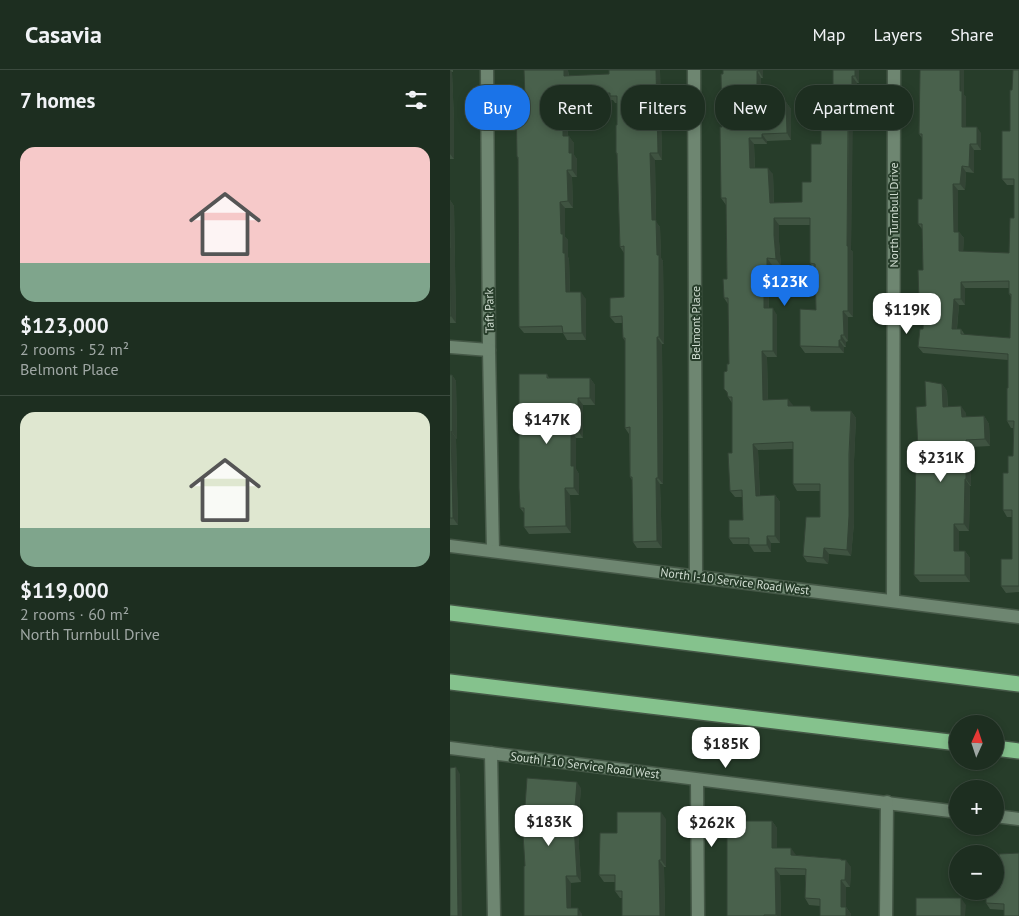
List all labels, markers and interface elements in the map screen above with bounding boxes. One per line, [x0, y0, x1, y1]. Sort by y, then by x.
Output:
text: Casavia [25, 19, 102, 50]
text: Map [813, 23, 845, 46]
text: Layers [873, 23, 922, 46]
text: Share [950, 23, 994, 46]
chip: Buy [465, 85, 530, 130]
chip: Rent [540, 85, 611, 130]
chip: Filters [621, 85, 705, 130]
chip: New [715, 85, 785, 130]
chip: Apartment [795, 85, 913, 130]
icon: filters [402, 86, 430, 114]
text: 7 homes [20, 87, 95, 114]
street label: North Turnbull Drive [886, 163, 901, 267]
icon: home [180, 179, 270, 269]
pin: $123K [750, 264, 820, 307]
text: $123K [762, 271, 808, 291]
street label: Belmont Place [688, 286, 703, 360]
street label: Taft Park [481, 288, 497, 333]
pin: $119K [872, 292, 942, 335]
text: $119K [884, 299, 930, 319]
text: $123,000 [20, 312, 109, 339]
text: 2 rooms · 52 m² [20, 339, 129, 359]
text: Belmont Place [20, 359, 119, 379]
pin: $147K [512, 402, 582, 445]
text: $147K [524, 409, 570, 429]
pin: $231K [906, 440, 976, 483]
icon: home [180, 445, 270, 535]
text: $231K [918, 447, 964, 467]
street label: North I-10 Service Road West [660, 564, 810, 598]
text: $119,000 [20, 577, 109, 604]
text: 2 rooms · 60 m² [20, 604, 129, 624]
text: North Turnbull Drive [20, 624, 160, 644]
north arrow [949, 715, 1004, 770]
map controls [949, 715, 1004, 900]
pin: $185K [691, 726, 761, 769]
text: $185K [703, 733, 749, 753]
street label: South I-10 Service Road West [510, 748, 660, 782]
button: + [949, 780, 1004, 835]
pin: $183K [514, 804, 584, 847]
pin: $262K [677, 806, 747, 848]
text: $183K [526, 811, 572, 831]
text: $262K [689, 812, 735, 832]
button: − [949, 845, 1004, 900]

